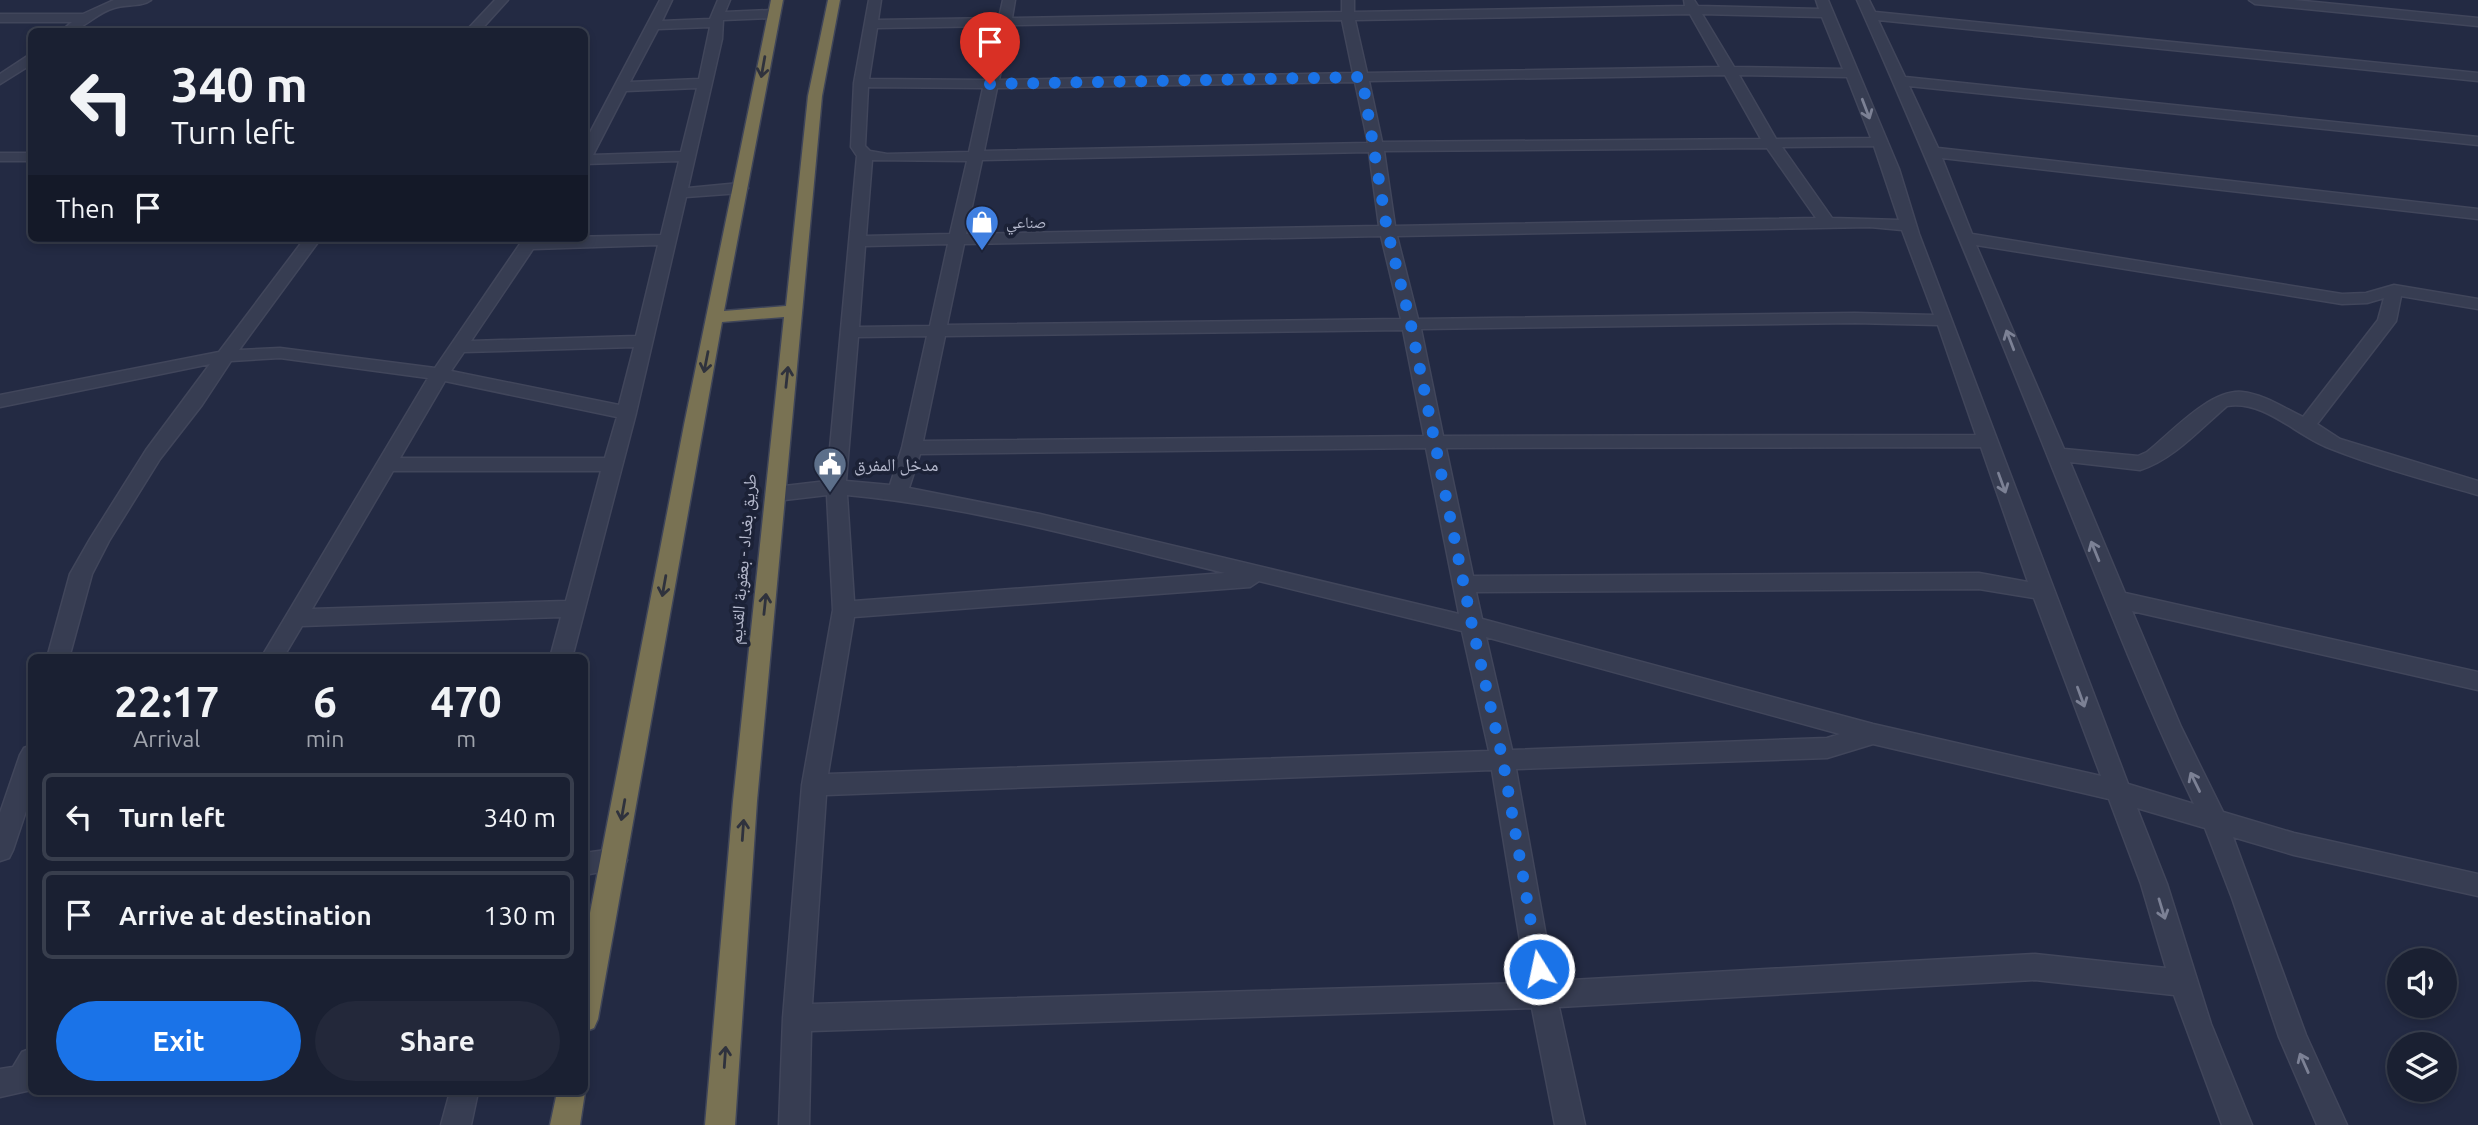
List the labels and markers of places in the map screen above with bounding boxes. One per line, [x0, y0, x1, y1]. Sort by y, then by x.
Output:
pin [960, 12.0, 1020, 84]
shop icon: صناعي [963, 203, 1001, 252]
place label: صناعي [1006, 213, 1046, 235]
public building icon: مدخل المفرق [811, 445, 849, 494]
place label: مدخل المفرق [854, 454, 938, 476]

